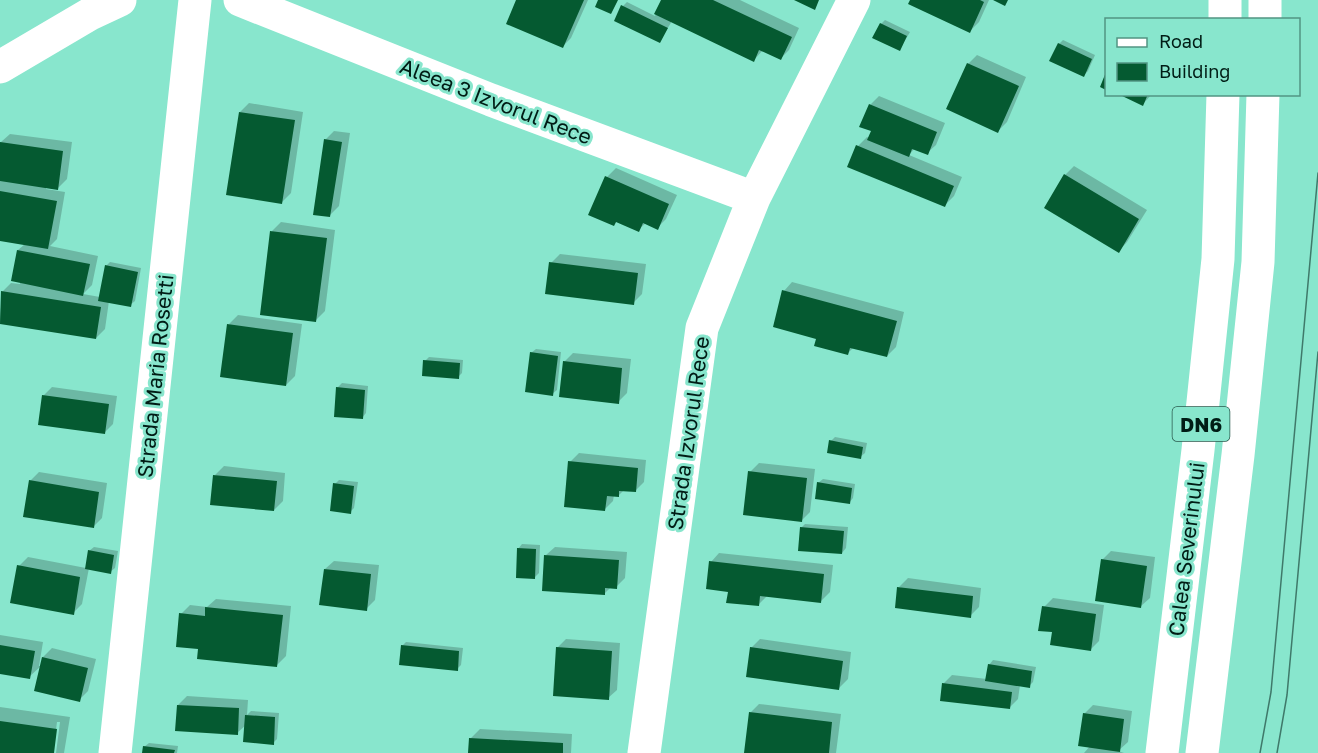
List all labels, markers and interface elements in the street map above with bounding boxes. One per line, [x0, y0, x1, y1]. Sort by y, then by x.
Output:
legend [1105, 18, 1300, 96]
text: Road [1159, 30, 1203, 52]
street label: Aleea 3 Izvorul Rece [396, 52, 596, 150]
text: Building [1159, 60, 1230, 82]
street label: Strada Maria Rosetti [131, 273, 179, 479]
street label: Strada Izvorul Rece [662, 334, 714, 532]
road number: DN6 [1172, 407, 1230, 441]
street label: Calea Severinului [1162, 460, 1210, 638]

